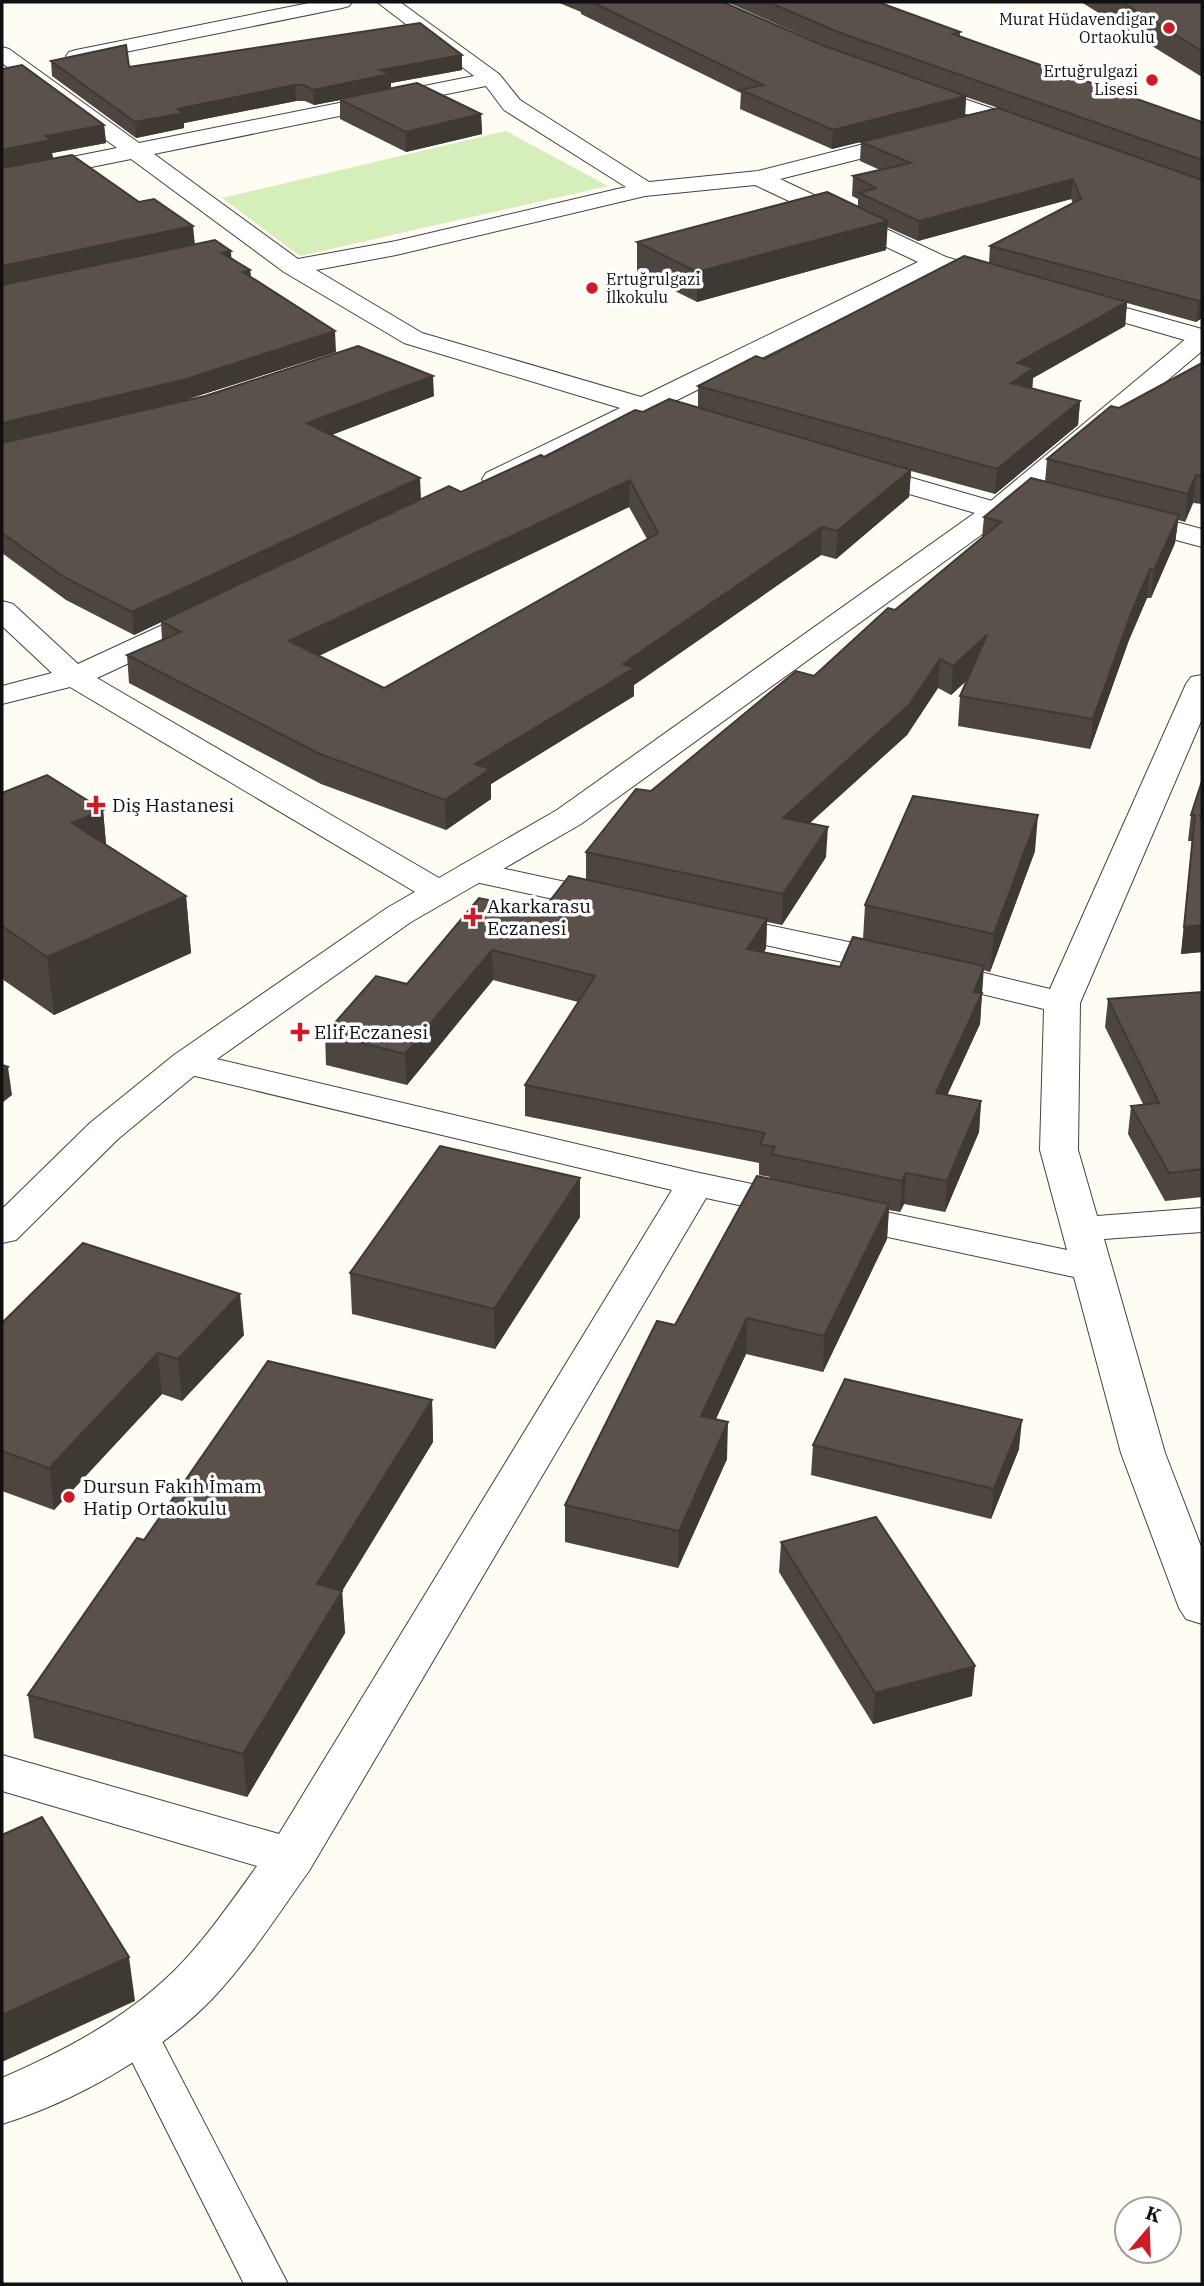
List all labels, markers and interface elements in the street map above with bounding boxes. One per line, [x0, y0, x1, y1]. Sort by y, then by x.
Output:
place label: Murat Hüdavendigar Ortaokulu [999, 9, 1155, 47]
marker: Murat Hüdavendigar Ortaokulu [1161, 20, 1177, 36]
place label: Ertuğrulgazi Lisesi [1044, 61, 1138, 99]
marker: Ertuğrulgazi Lisesi [1144, 72, 1160, 88]
place label: Ertuğrulgazi İlkokulu [606, 269, 700, 307]
marker: Ertuğrulgazi İlkokulu [584, 280, 600, 296]
place label: Diş Hastanesi [112, 793, 234, 817]
marker: Diş Hastanesi [86, 795, 106, 815]
place label: Akarkarasu Eczanesi [487, 894, 591, 940]
marker: Akarkarasu Eczanesi [465, 909, 481, 925]
place label: Elif Eczanesi [314, 1020, 428, 1044]
marker: Elif Eczanesi [292, 1024, 308, 1040]
place label: Dursun Fakıh İmam Hatip Ortaokulu [83, 1474, 262, 1520]
marker: Dursun Fakıh İmam Hatip Ortaokulu [61, 1489, 77, 1505]
north arrow [1113, 2195, 1183, 2265]
text: K [1143, 2200, 1165, 2228]

